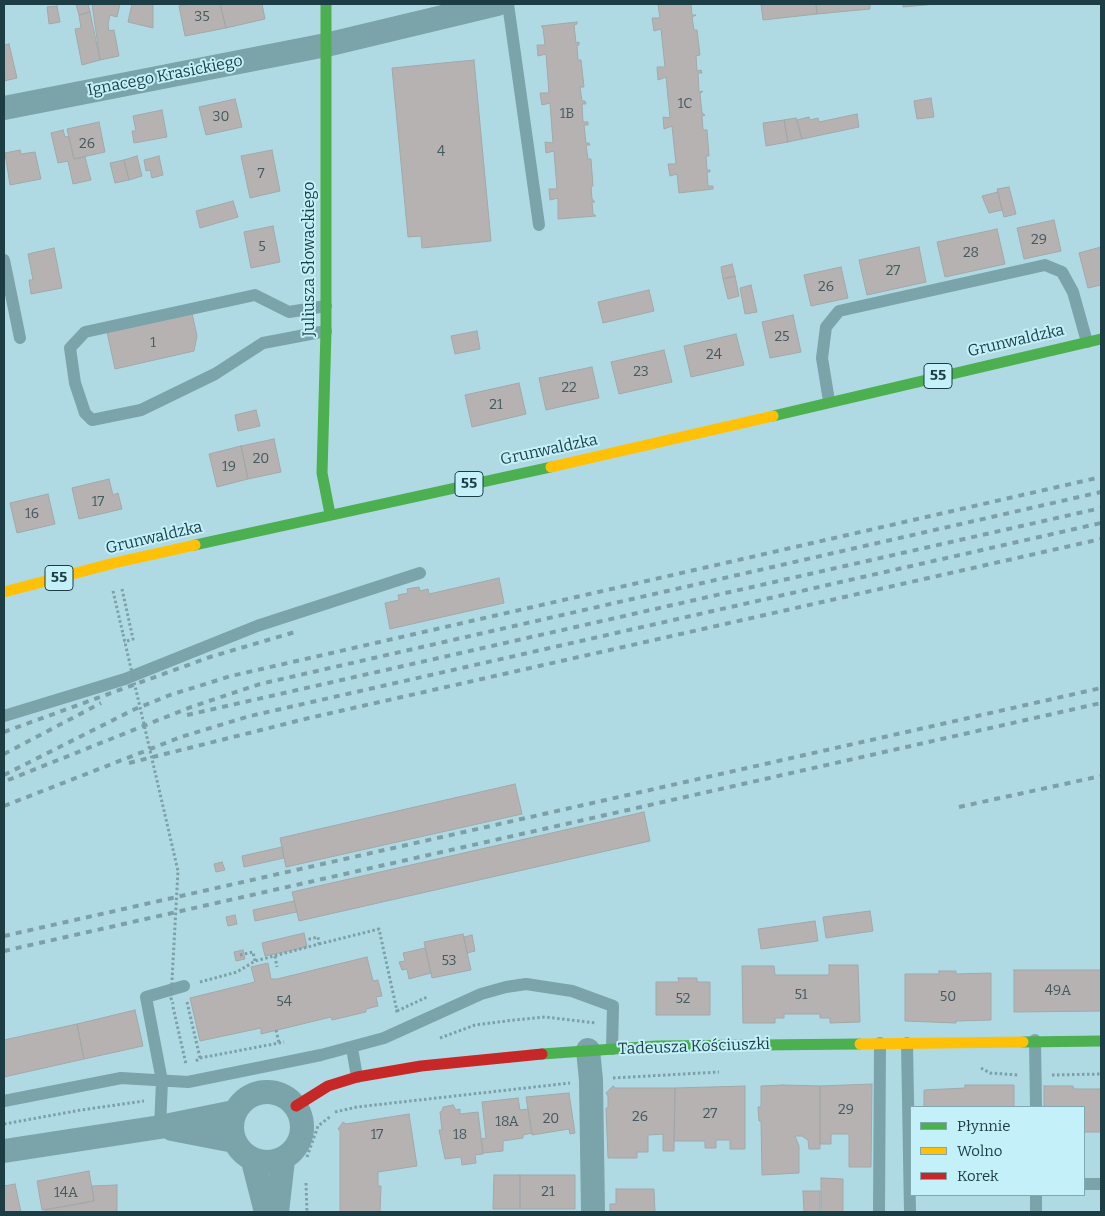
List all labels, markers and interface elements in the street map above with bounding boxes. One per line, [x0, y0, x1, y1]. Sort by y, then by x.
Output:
house number: 35 [194, 9, 210, 25]
street label: Ignacego Krasickiego [86, 52, 244, 100]
house number: 1C [678, 96, 692, 112]
house number: 1B [560, 106, 574, 122]
house number: 30 [213, 109, 229, 125]
house number: 26 [79, 136, 95, 152]
house number: 4 [437, 144, 445, 160]
house number: 7 [257, 166, 265, 182]
street label: Juliusza Słowackiego [300, 182, 320, 336]
house number: 29 [1031, 232, 1047, 248]
house number: 5 [258, 239, 266, 255]
house number: 28 [963, 245, 979, 261]
house number: 27 [886, 263, 900, 279]
house number: 26 [818, 279, 834, 295]
street label: Grunwaldzka [966, 321, 1066, 361]
house number: 25 [774, 329, 790, 345]
house number: 1 [150, 335, 156, 351]
house number: 24 [706, 347, 722, 363]
house number: 23 [633, 364, 649, 380]
road number: 55 [924, 364, 952, 388]
house number: 22 [561, 380, 577, 396]
house number: 21 [489, 397, 503, 413]
street label: Grunwaldzka [499, 430, 599, 470]
house number: 20 [253, 451, 269, 467]
house number: 19 [222, 459, 236, 475]
road number: 55 [455, 472, 483, 496]
house number: 17 [92, 494, 104, 510]
house number: 16 [25, 506, 39, 522]
street label: Grunwaldzka [104, 518, 204, 558]
road number: 55 [45, 566, 73, 590]
house number: 53 [441, 953, 457, 969]
house number: 49A [1045, 983, 1071, 999]
house number: 51 [795, 987, 807, 1003]
house number: 50 [940, 989, 956, 1005]
house number: 52 [676, 991, 690, 1007]
house number: 54 [276, 994, 292, 1010]
street label: Tadeusza Kościuszki [618, 1035, 770, 1059]
house number: 29 [838, 1102, 854, 1118]
house number: 27 [703, 1106, 717, 1122]
legend [910, 1106, 1085, 1196]
house number: 26 [632, 1109, 648, 1125]
house number: 20 [543, 1111, 559, 1127]
house number: 18A [495, 1114, 519, 1130]
text: Płynnie [957, 1117, 1011, 1135]
house number: 17 [371, 1127, 383, 1143]
house number: 18 [453, 1127, 467, 1143]
text: Wolno [957, 1142, 1002, 1160]
text: Korek [957, 1167, 999, 1185]
house number: 21 [541, 1184, 555, 1200]
house number: 14A [54, 1185, 78, 1201]

